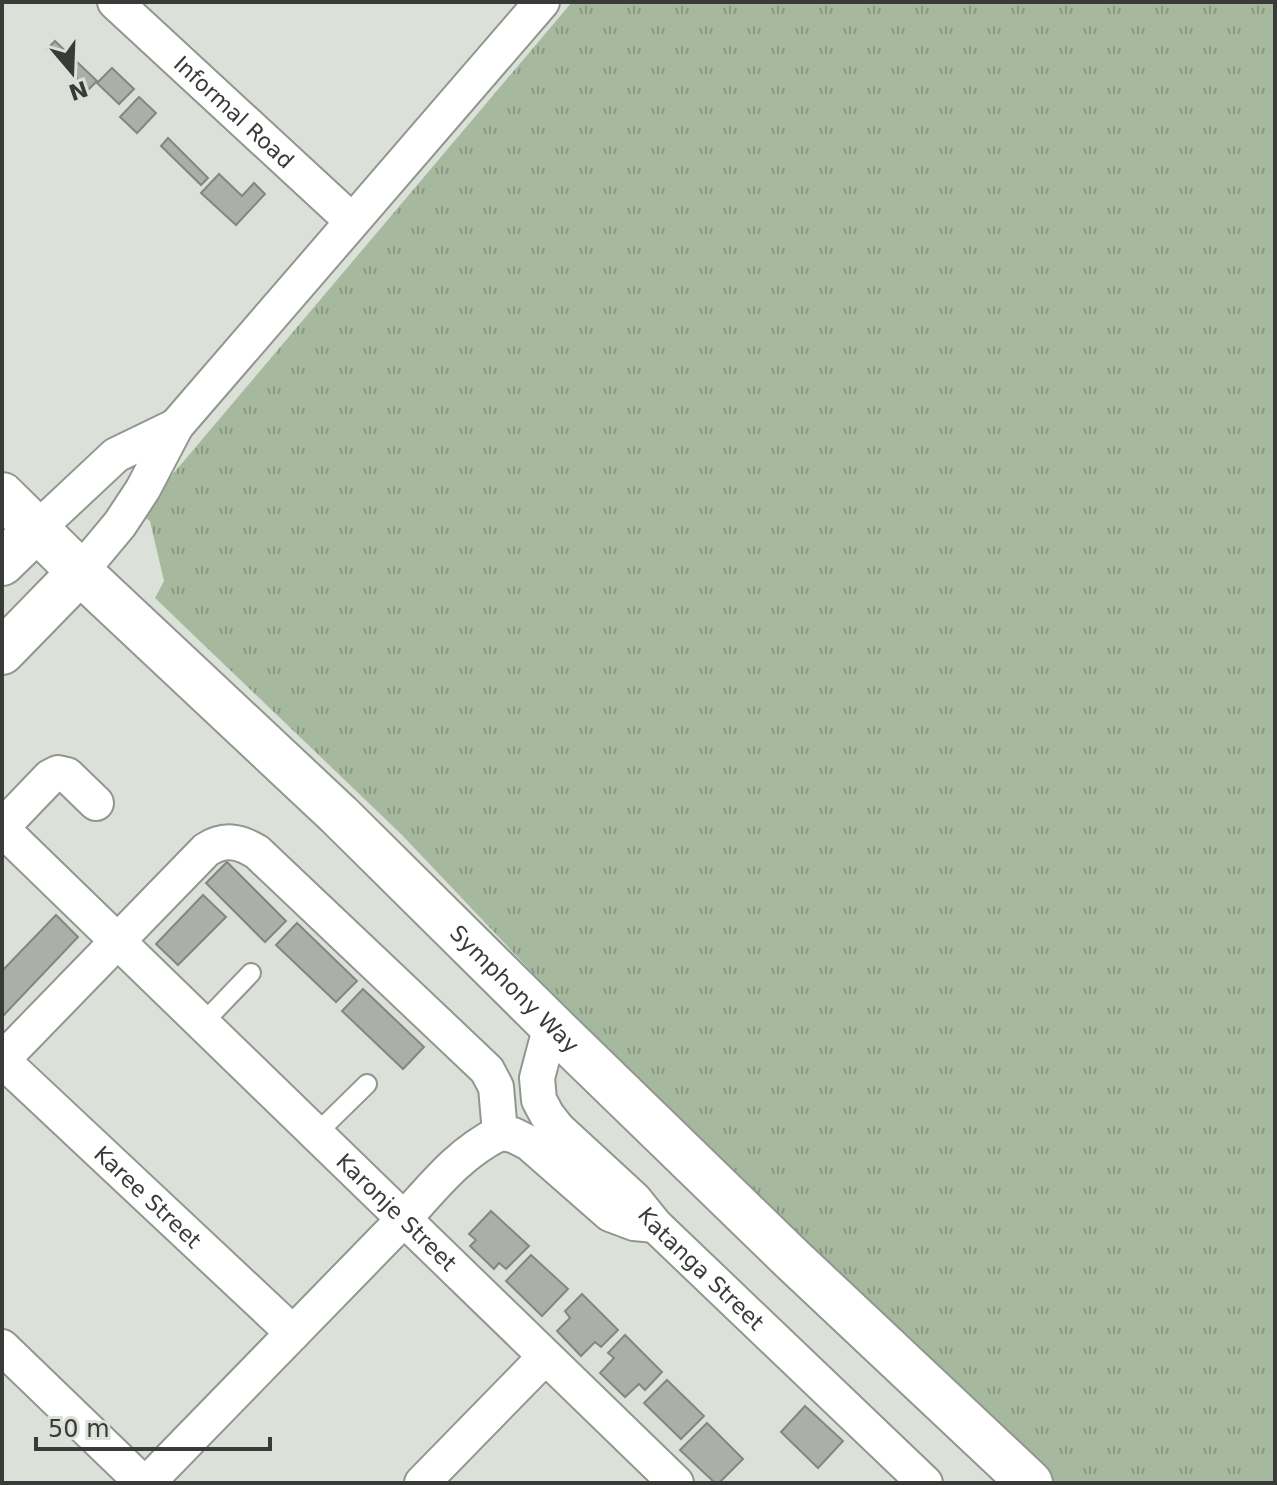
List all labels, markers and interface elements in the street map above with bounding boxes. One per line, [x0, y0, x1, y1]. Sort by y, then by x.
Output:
north arrow [32, 32, 112, 112]
street label: Informal Road [169, 51, 299, 174]
text: N [66, 76, 91, 105]
street label: Symphony Way [445, 920, 584, 1058]
street label: Karee Street [89, 1141, 206, 1253]
street label: Karonje Street [331, 1149, 462, 1276]
street label: Katanga Street [633, 1203, 769, 1336]
scale bar [36, 1401, 270, 1451]
text: 50 m [48, 1415, 110, 1443]

